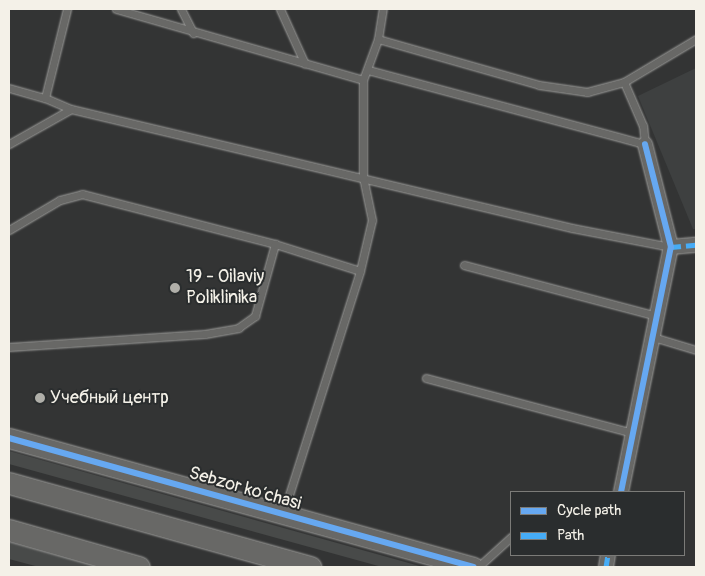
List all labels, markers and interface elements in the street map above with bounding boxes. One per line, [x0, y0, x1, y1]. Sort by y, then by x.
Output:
place label: 19 - Oilaviy Poliklinika [186, 267, 264, 310]
marker: 19 - Oilaviy Poliklinika [168, 281, 182, 295]
place label: Учебный центр [50, 387, 169, 409]
marker: Учебный центр [34, 392, 46, 404]
street label: Sebzor ko‘chasi [186, 463, 304, 515]
legend [510, 491, 685, 556]
text: Cycle path [557, 501, 621, 520]
text: Path [557, 526, 584, 545]

